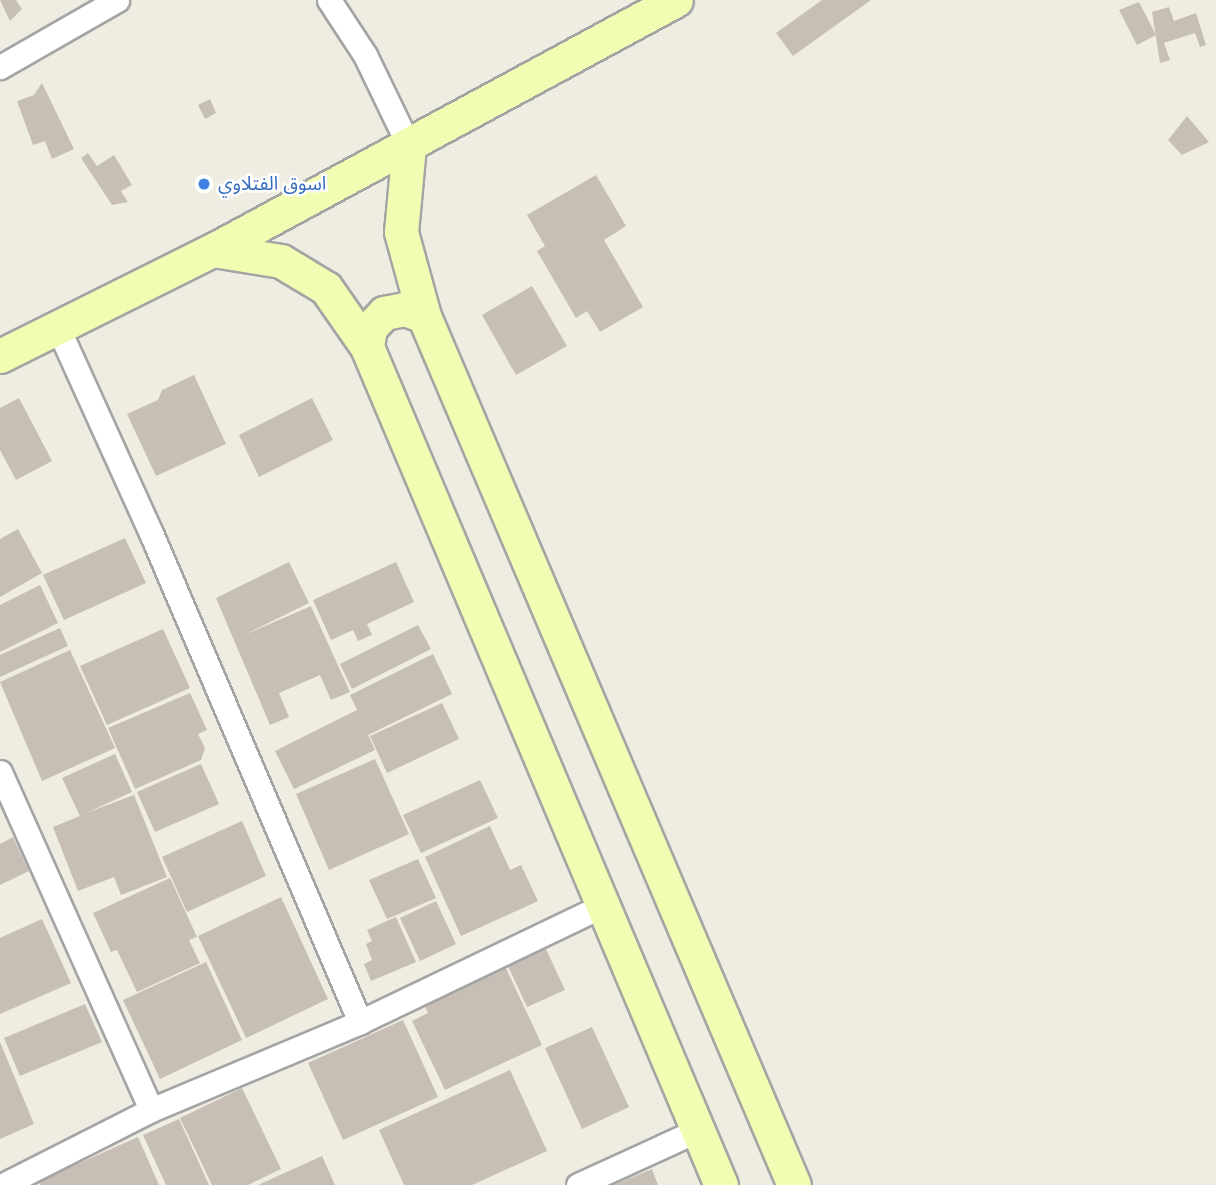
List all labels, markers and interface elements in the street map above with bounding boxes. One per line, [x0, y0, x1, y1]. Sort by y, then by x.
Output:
place label: اسوق الفتلاوي [218, 173, 326, 195]
marker: اسوق الفتلاوي [196, 176, 212, 192]

